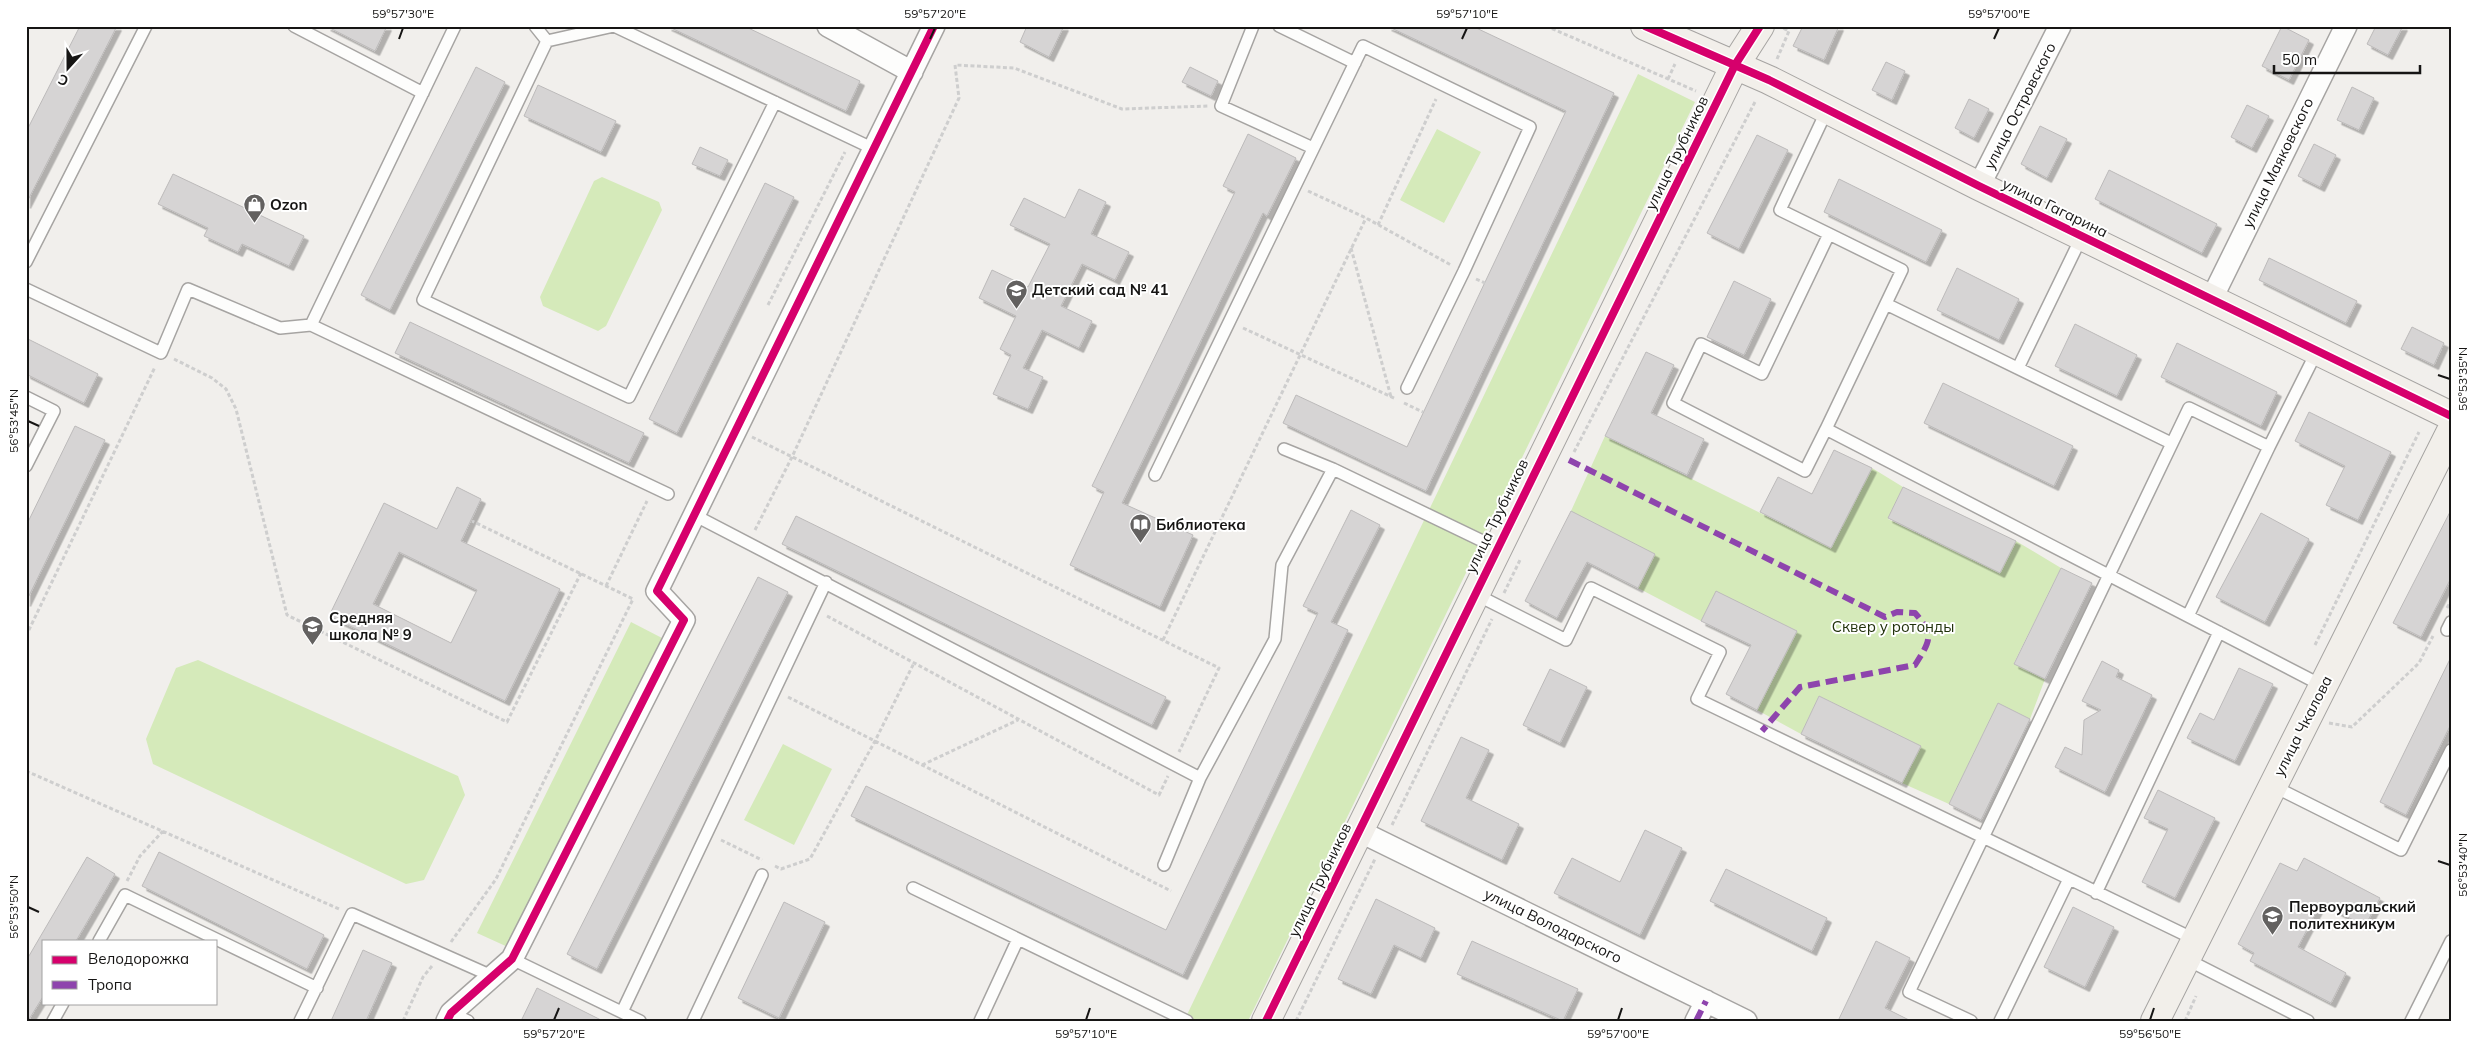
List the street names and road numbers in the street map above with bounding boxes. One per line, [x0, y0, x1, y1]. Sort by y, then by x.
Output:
street label: улица Островского [1979, 39, 2060, 172]
street label: улица Трубников [1641, 93, 1712, 213]
street label: улица Маяковского [2238, 94, 2317, 231]
street label: улица Гагарина [1999, 174, 2111, 241]
street label: улица Трубников [1461, 456, 1532, 576]
street label: улица Чкалова [2269, 672, 2336, 779]
street label: улица Трубников [1284, 820, 1355, 940]
street label: улица Володарского [1481, 884, 1625, 967]

